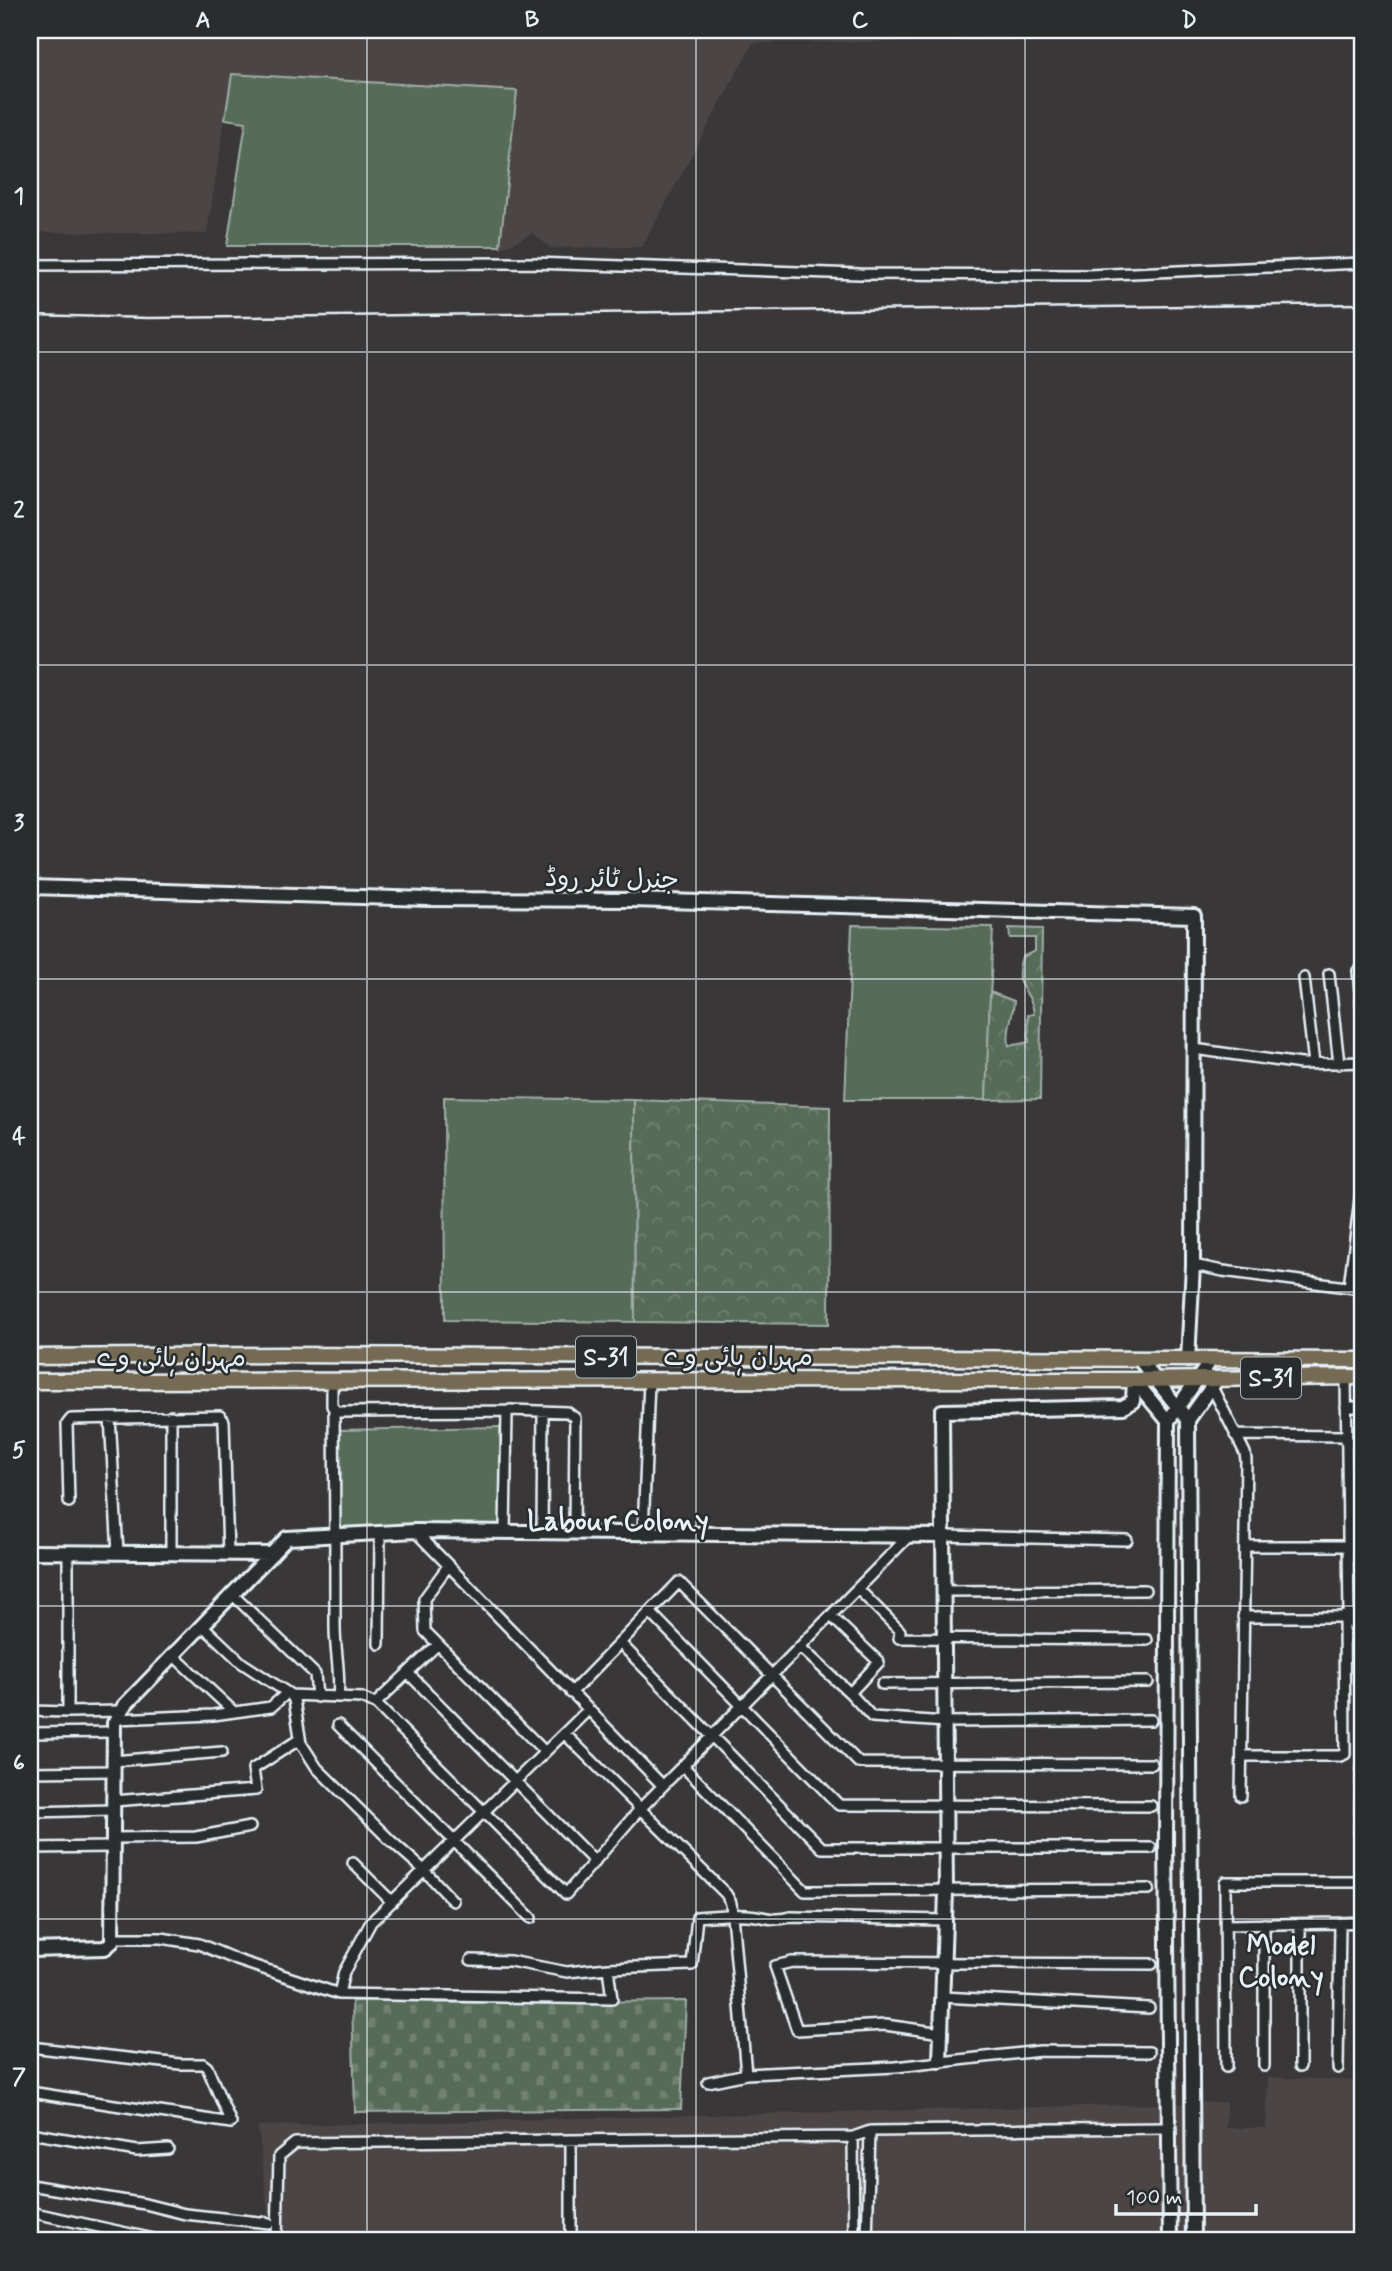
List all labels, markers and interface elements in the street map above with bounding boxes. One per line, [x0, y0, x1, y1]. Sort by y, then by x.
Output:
text: A [195, 6, 211, 36]
text: B [525, 6, 540, 36]
text: C [852, 6, 869, 36]
text: D [1181, 6, 1197, 36]
text: 1 [14, 182, 24, 212]
text: 2 [13, 496, 25, 526]
text: 3 [14, 809, 25, 839]
street label: جنرل ٹائر روڈ [545, 862, 679, 898]
text: 4 [12, 1122, 26, 1152]
road number: S-31 [576, 1336, 636, 1378]
street label: مہران ہائی وے [663, 1341, 813, 1376]
street label: مہران ہائی وے [96, 1342, 246, 1377]
road number: S-31 [1241, 1358, 1301, 1398]
text: 5 [12, 1436, 26, 1466]
district label: Labour Colony [527, 1504, 709, 1541]
text: 6 [13, 1749, 25, 1779]
district label: Model Colony [1238, 1928, 1324, 1997]
text: 7 [12, 2063, 26, 2093]
scale bar [1116, 2173, 1256, 2217]
text: 100 m [1126, 2184, 1182, 2212]

